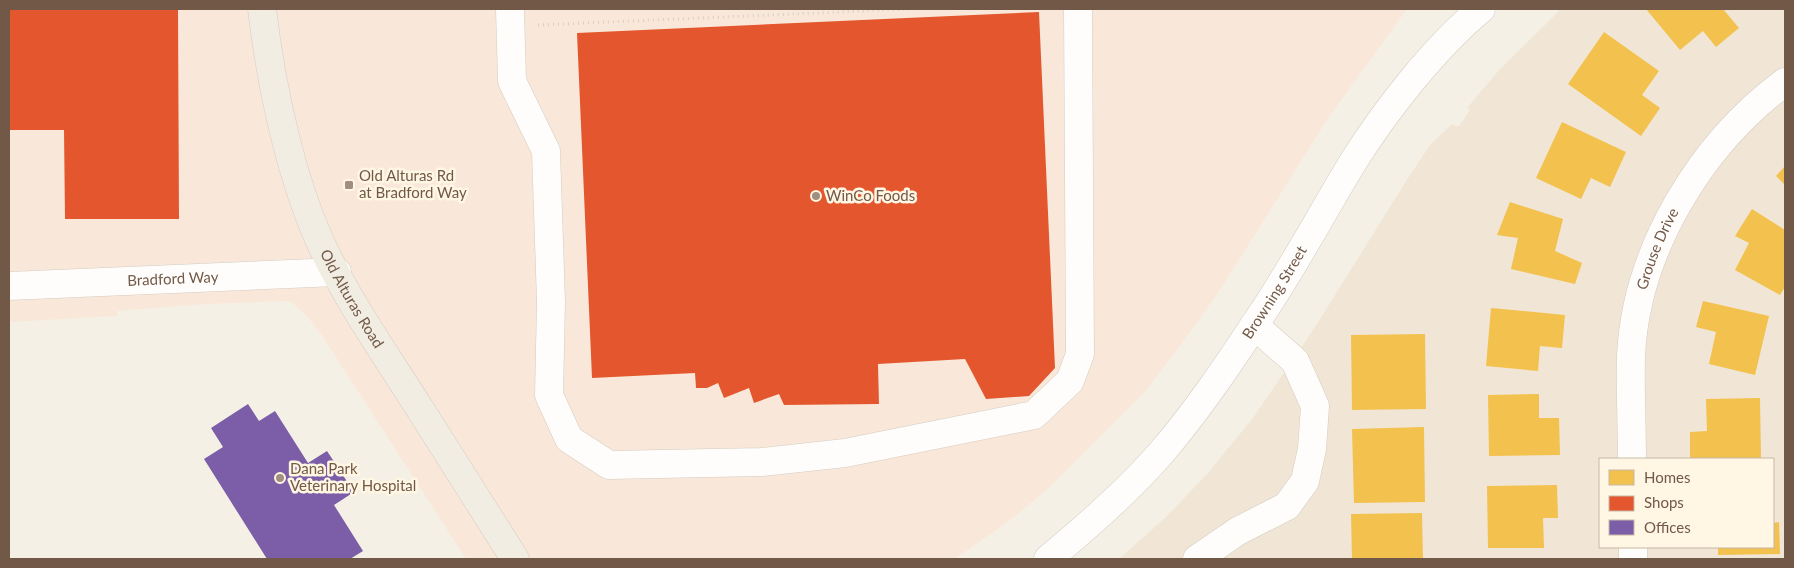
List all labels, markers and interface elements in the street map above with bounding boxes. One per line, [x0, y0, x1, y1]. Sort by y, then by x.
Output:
place label: Old Alturas Rd at Bradford Way [359, 166, 467, 201]
marker: Old Alturas Rd at Bradford Way [343, 179, 355, 191]
place label: WinCo Foods [826, 186, 915, 204]
marker: WinCo Foods [810, 190, 822, 202]
street label: Grouse Drive [1632, 204, 1682, 292]
street label: Browning Street [1238, 242, 1310, 342]
street label: Old Alturas Road [317, 246, 388, 351]
street label: Bradford Way [127, 267, 219, 289]
legend [1599, 458, 1774, 548]
place label: Dana Park Veterinary Hospital [290, 459, 416, 494]
text: Homes [1644, 468, 1690, 486]
marker: Dana Park Veterinary Hospital [274, 472, 286, 484]
text: Shops [1644, 493, 1684, 511]
text: Offices [1644, 518, 1691, 536]

